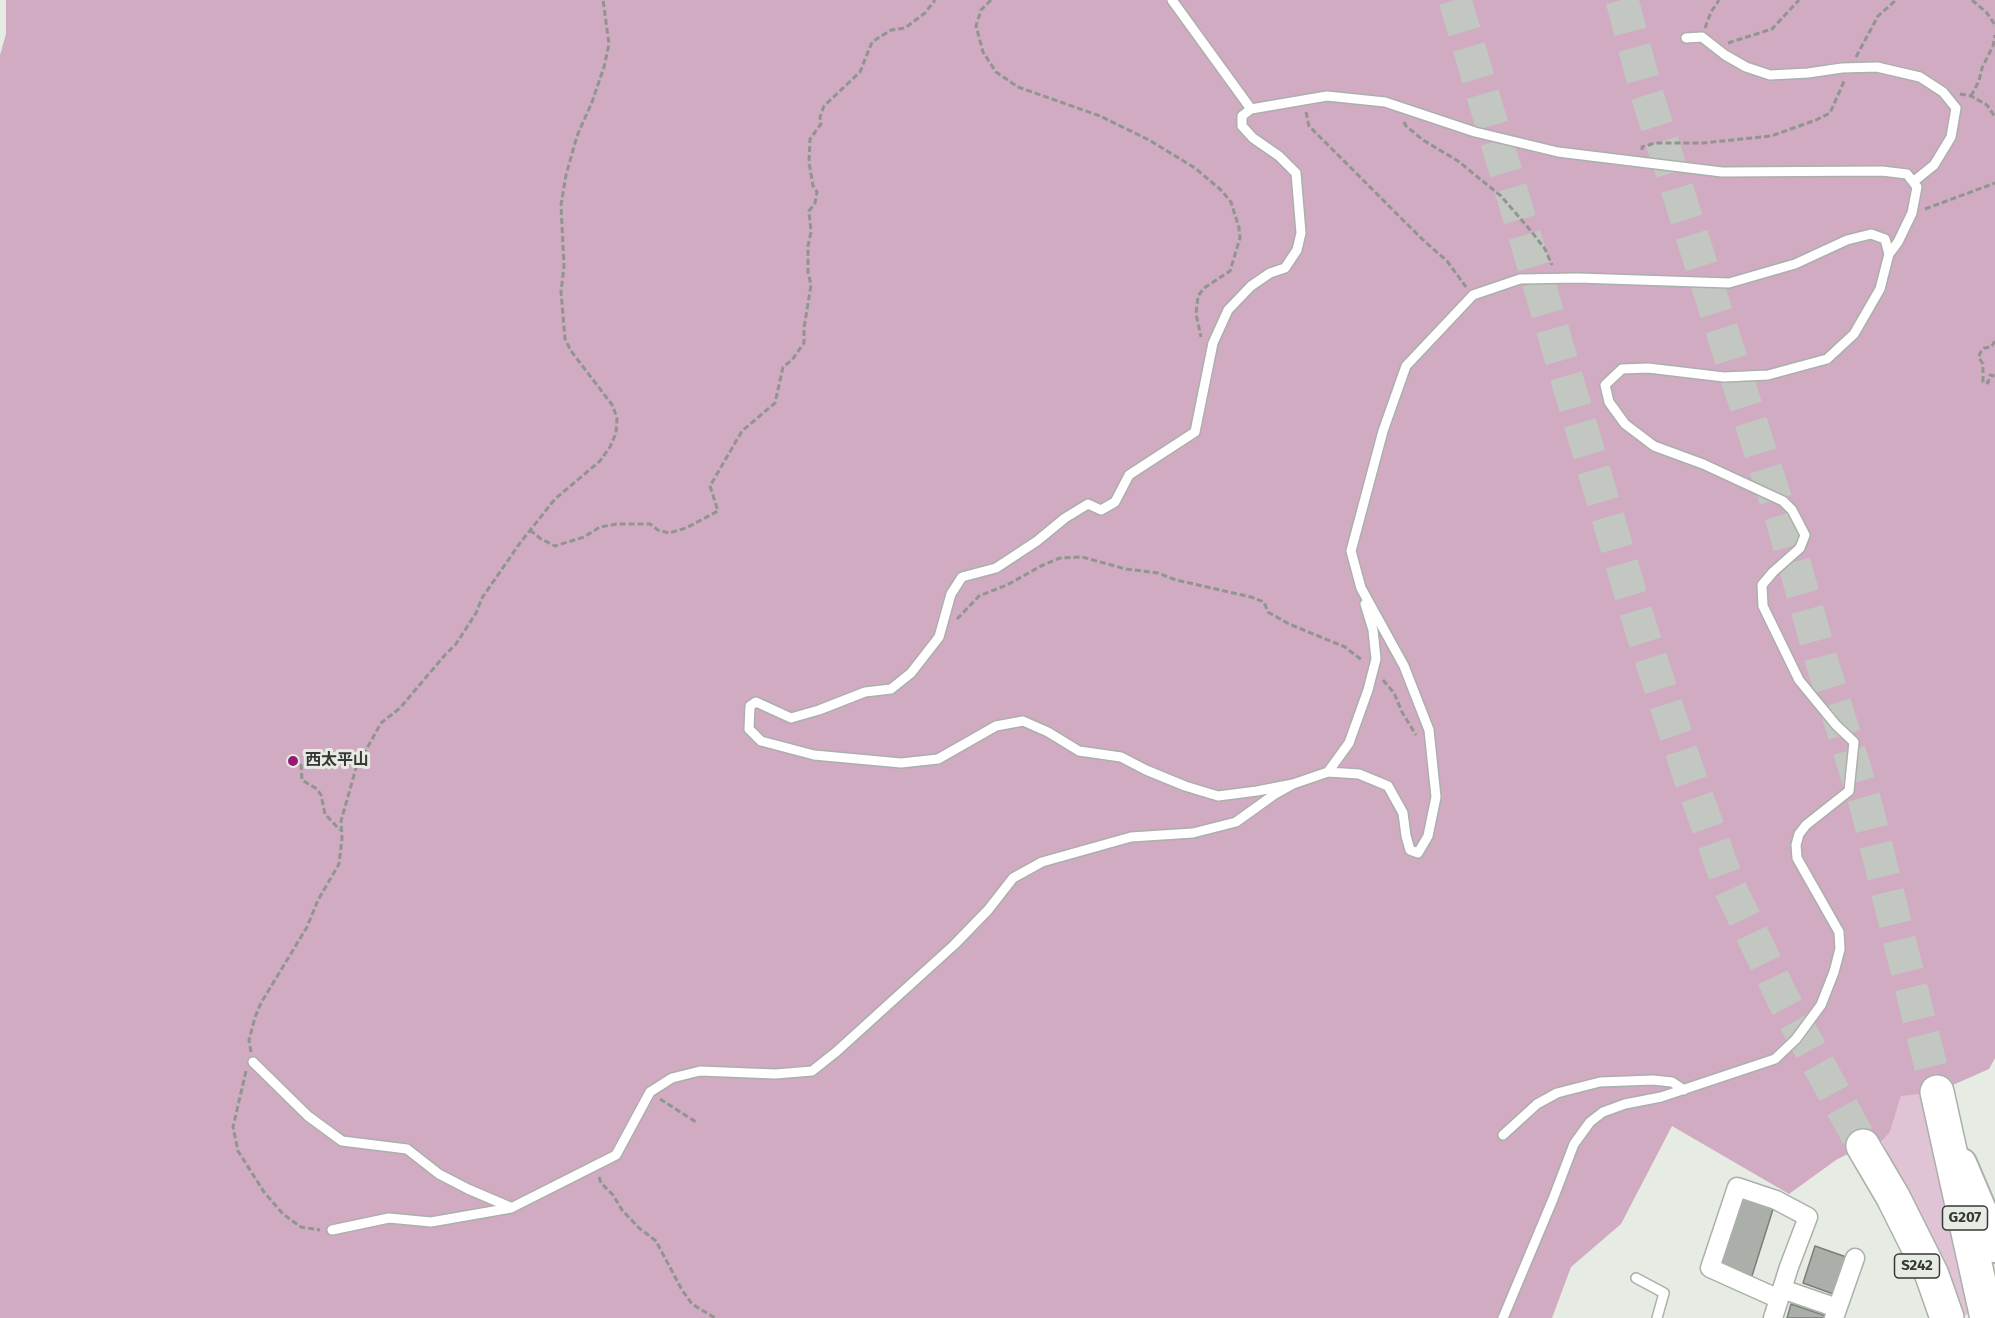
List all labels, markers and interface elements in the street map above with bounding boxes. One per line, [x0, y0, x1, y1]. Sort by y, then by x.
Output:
place label: 西太平山 [305, 751, 369, 771]
marker: 西太平山 [286, 754, 300, 768]
road number: G207 [1942, 1206, 1988, 1230]
road number: S242 [1894, 1254, 1940, 1278]

